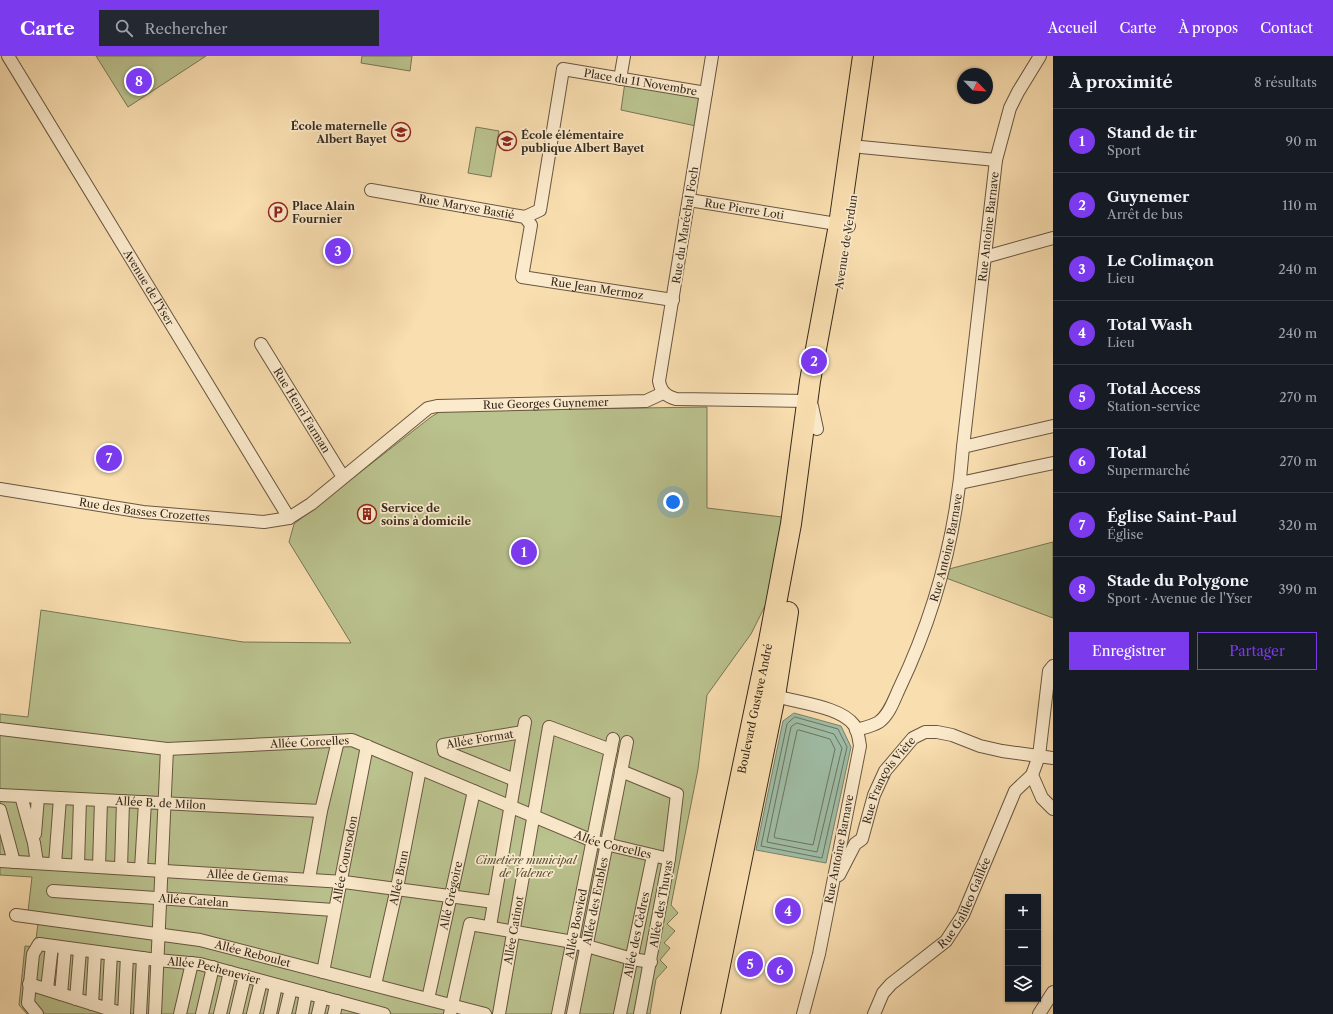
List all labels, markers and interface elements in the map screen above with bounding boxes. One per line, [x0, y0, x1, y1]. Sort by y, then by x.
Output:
search box [99, 10, 379, 46]
text: Carte [20, 17, 75, 40]
icon: search [113, 17, 135, 39]
text: Rechercher [145, 19, 228, 38]
text: Accueil [1048, 19, 1098, 37]
text: Carte [1120, 19, 1156, 37]
text: À propos [1178, 19, 1238, 37]
text: Contact [1260, 19, 1313, 37]
pin: 8 [126, 66, 152, 96]
street label: Place du 11 Novembre [583, 66, 698, 98]
north arrow [957, 68, 993, 104]
text: À proximité [1069, 72, 1173, 92]
text: 8 résultats [1254, 74, 1317, 90]
place label: École maternelle Albert Bayet [291, 119, 388, 146]
school or university icon: École maternelle Albert Bayet [390, 121, 412, 143]
text: Stand de tir [1107, 123, 1197, 142]
place label: École élémentaire publique Albert Bayet [521, 128, 645, 155]
school or university icon: École élémentaire publique Albert Bayet [496, 130, 518, 152]
text: 1 [1079, 133, 1085, 149]
text: 90 m [1286, 133, 1317, 149]
text: Sport [1107, 142, 1141, 158]
street label: Rue du Maréchal Foch [669, 165, 701, 285]
street label: Rue Antoine Barnave [975, 171, 1002, 283]
text: Guynemer [1107, 187, 1189, 206]
street label: Rue Maryse Bastié [418, 191, 515, 222]
street label: Avenue de Verdun [831, 194, 860, 291]
street label: Rue Pierre Loti [704, 196, 786, 222]
text: 2 [1078, 197, 1086, 213]
text: 110 m [1282, 197, 1317, 213]
place label: Place Alain Fournier [292, 199, 355, 226]
parking icon: Place Alain Fournier [267, 201, 289, 223]
text: Arrêt de bus [1107, 206, 1183, 222]
pin: 3 [325, 236, 351, 266]
street label: Avenue de l'Yser [120, 246, 177, 328]
text: Le Colimaçon [1107, 251, 1214, 270]
text: 3 [1078, 261, 1086, 277]
text: 240 m [1278, 261, 1317, 277]
text: Lieu [1107, 270, 1135, 286]
street label: Rue Jean Mermoz [550, 274, 645, 302]
text: Total Wash [1107, 315, 1193, 334]
text: 4 [1078, 325, 1086, 341]
text: 240 m [1278, 325, 1317, 341]
text: Lieu [1107, 334, 1135, 350]
pin: 2 [801, 346, 827, 376]
street label: Rue Henri Farman [270, 365, 333, 456]
text: Total Access [1107, 379, 1201, 398]
text: 5 [1078, 389, 1086, 405]
text: 270 m [1279, 389, 1317, 405]
street label: Rue Georges Guynemer [483, 395, 609, 412]
text: Station-service [1107, 398, 1200, 414]
pin: 7 [96, 443, 122, 473]
text: Total [1107, 443, 1147, 462]
text: 6 [1078, 453, 1086, 469]
text: 270 m [1279, 453, 1317, 469]
text: Supermarché [1107, 462, 1190, 478]
your location [663, 492, 683, 512]
street label: Rue Antoine Barnave [927, 492, 965, 604]
street label: Rue des Basses Crozettes [78, 495, 211, 525]
place label: Service de soins à domicile [381, 501, 471, 528]
building icon: Service de soins à domicile [356, 503, 378, 525]
text: Église Saint-Paul [1107, 507, 1237, 526]
text: 7 [1079, 517, 1085, 533]
text: 320 m [1279, 517, 1317, 533]
text: Église [1107, 526, 1144, 542]
pin: 1 [511, 537, 537, 567]
text: Stade du Polygone [1107, 571, 1249, 590]
text: 8 [1078, 581, 1086, 597]
text: 390 m [1278, 581, 1317, 597]
text: Sport · Avenue de l'Yser [1107, 590, 1252, 606]
button: Enregistrer [1069, 632, 1189, 670]
button: Partager [1197, 632, 1317, 670]
street label: Boulevard Gustave André [734, 642, 775, 775]
street label: Allée Format [444, 727, 515, 752]
street label: Allée Corcelles [269, 733, 350, 751]
street label: Rue François Viète [859, 734, 918, 825]
street label: Rue Antoine Barnave [822, 793, 856, 905]
street label: Allée B. de Milon [114, 794, 207, 812]
street label: Allée Coursodon [329, 814, 360, 905]
street label: Allée Corcelles [572, 827, 653, 862]
street label: Allée Brun [386, 849, 411, 908]
park label: Cimetière municipal de Valence [476, 853, 578, 880]
street label: Rue Galileo Galilée [935, 855, 993, 952]
street label: Allée des Erables [580, 856, 611, 947]
street label: Allée des Thuyas [646, 859, 676, 950]
street label: Allé Grégoire [436, 860, 465, 932]
street label: Allée de Gemas [205, 867, 289, 886]
street label: Allée Bosvied [562, 887, 590, 961]
street label: Allée des Cèdres [621, 890, 652, 980]
street label: Allée Catelan [157, 891, 229, 910]
map controls [1005, 894, 1041, 1002]
button: + [1005, 894, 1041, 930]
street label: Allée Catinot [501, 895, 526, 966]
pin: 4 [775, 896, 801, 926]
button: − [1005, 930, 1041, 966]
street label: Allée Reboulet [212, 937, 292, 970]
pin: 5 [737, 949, 763, 979]
street label: Allée Pechenevier [166, 954, 262, 987]
pin: 6 [767, 955, 793, 985]
button: layers [1005, 966, 1041, 1002]

